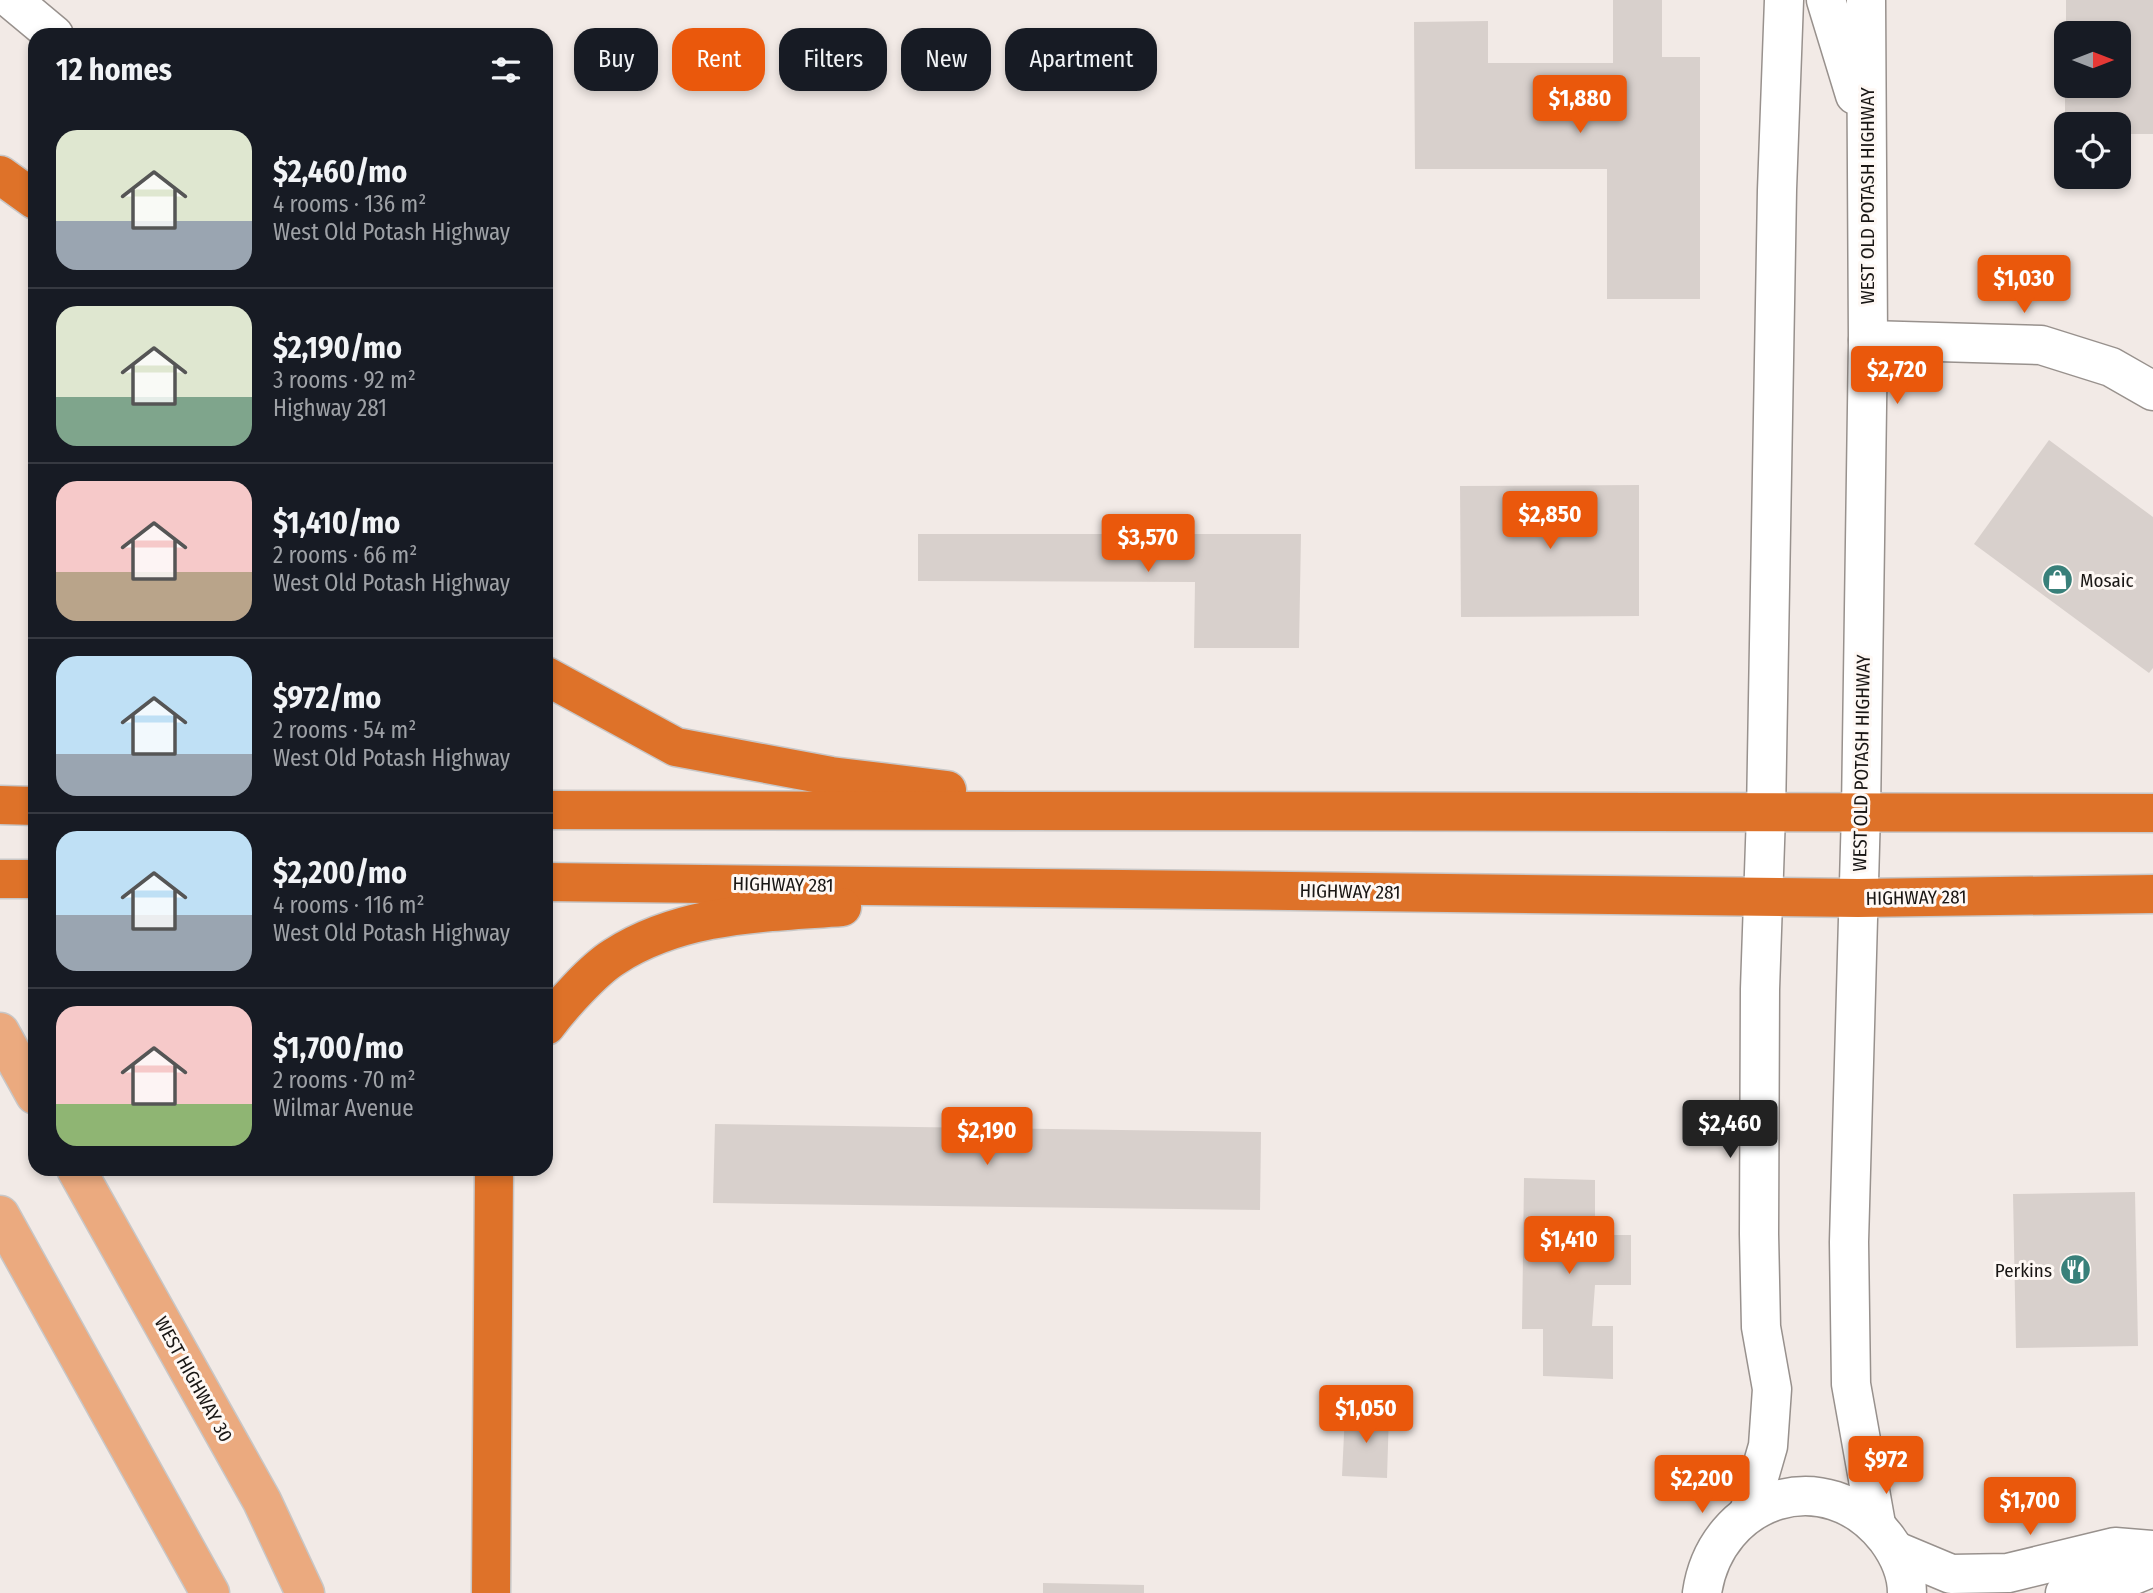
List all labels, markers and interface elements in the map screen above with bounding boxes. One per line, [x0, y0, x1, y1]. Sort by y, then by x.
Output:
north arrow [2054, 21, 2132, 98]
map controls [2054, 21, 2131, 189]
chip: Buy [574, 28, 658, 91]
chip: Rent [672, 28, 765, 91]
chip: Filters [779, 28, 887, 91]
chip: New [901, 28, 991, 91]
chip: Apartment [1005, 28, 1157, 91]
icon: filters [487, 51, 525, 89]
text: 12 homes [56, 52, 172, 88]
pin: $1,880 [1523, 76, 1637, 135]
text: $1,880 [1549, 84, 1611, 112]
street label: WEST OLD POTASH HIGHWAY [1856, 87, 1879, 305]
button: locate [2054, 112, 2131, 189]
text: $2,460/mo [273, 154, 407, 190]
icon: home [112, 158, 196, 242]
text: 4 rooms · 136 m² [273, 190, 426, 218]
text: West Old Potash Highway [273, 218, 510, 246]
pin: $1,030 [1967, 256, 2081, 315]
text: $1,030 [1994, 264, 2055, 292]
text: $2,190/mo [273, 330, 402, 366]
icon: home [112, 334, 196, 418]
pin: $2,720 [1840, 346, 1954, 406]
text: $2,720 [1867, 355, 1927, 383]
text: 3 rooms · 92 m² [273, 366, 416, 394]
text: Highway 281 [273, 394, 387, 422]
pin: $2,850 [1493, 491, 1607, 551]
text: $2,850 [1518, 500, 1582, 528]
text: $1,410/mo [273, 505, 400, 541]
icon: home [112, 509, 196, 593]
pin: $3,570 [1091, 514, 1205, 574]
text: $3,570 [1118, 523, 1178, 551]
text: 2 rooms · 66 m² [273, 541, 417, 569]
shop icon: Mosaic [2040, 563, 2074, 597]
text: West Old Potash Highway [273, 569, 510, 597]
place label: Mosaic [2080, 569, 2134, 592]
street label: WEST OLD POTASH HIGHWAY [1848, 654, 1875, 872]
text: $972/mo [273, 680, 381, 716]
icon: home [112, 684, 196, 768]
text: 2 rooms · 54 m² [273, 716, 416, 744]
text: West Old Potash Highway [273, 744, 510, 772]
text: $2,200/mo [273, 855, 407, 891]
icon: home [112, 859, 196, 943]
street label: HIGHWAY 281 [732, 872, 834, 897]
street label: HIGHWAY 281 [1299, 879, 1401, 904]
street label: HIGHWAY 281 [1865, 885, 1967, 910]
text: 4 rooms · 116 m² [273, 891, 425, 919]
text: West Old Potash Highway [273, 919, 510, 947]
text: $1,700/mo [273, 1030, 404, 1066]
icon: home [112, 1034, 196, 1118]
text: 2 rooms · 70 m² [273, 1066, 416, 1094]
text: Wilmar Avenue [273, 1094, 414, 1122]
pin: $2,460 [1673, 1100, 1787, 1160]
pin: $2,190 [930, 1108, 1044, 1167]
text: $2,460 [1699, 1109, 1761, 1137]
text: $2,190 [958, 1116, 1016, 1144]
pin: $1,410 [1512, 1216, 1626, 1276]
text: $1,410 [1540, 1225, 1598, 1253]
restaurant icon: Perkins [2058, 1253, 2092, 1287]
place label: Perkins [1995, 1259, 2052, 1282]
street label: WEST HIGHWAY 30 [150, 1313, 238, 1446]
pin: $1,050 [1309, 1386, 1423, 1445]
text: $1,050 [1335, 1394, 1397, 1422]
pin: $972 [1845, 1436, 1927, 1496]
text: $972 [1864, 1445, 1908, 1473]
pin: $2,200 [1645, 1456, 1759, 1515]
text: $2,200 [1671, 1464, 1733, 1492]
pin: $1,700 [1973, 1478, 2087, 1537]
text: $1,700 [2000, 1486, 2060, 1514]

